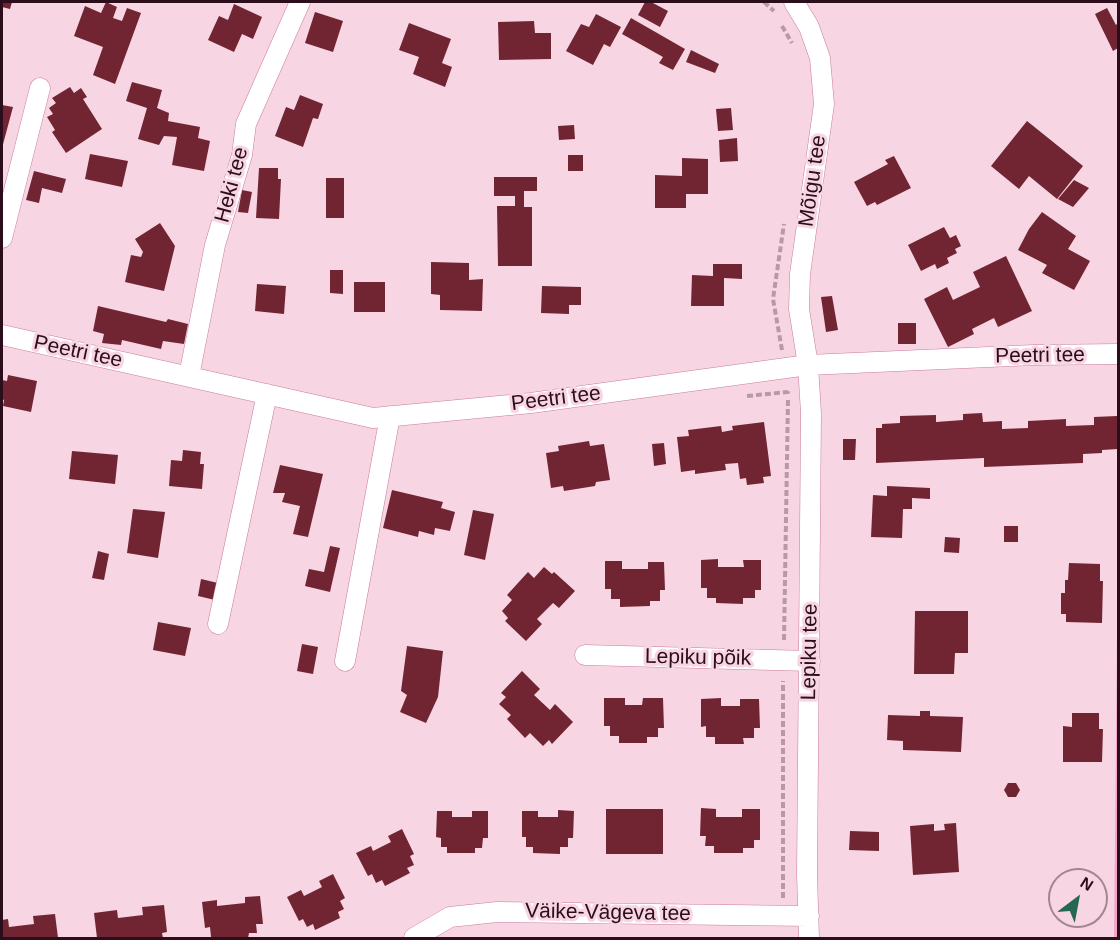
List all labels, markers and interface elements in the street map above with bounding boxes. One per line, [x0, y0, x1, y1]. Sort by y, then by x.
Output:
street label: Mõigu tee [794, 134, 832, 228]
street label: Heki tee [210, 145, 254, 225]
street label: Peetri tee [31, 330, 125, 374]
street label: Peetri tee [995, 343, 1085, 369]
street label: Peetri tee [510, 381, 602, 417]
street label: Lepiku tee [797, 603, 823, 701]
street label: Lepiku põik [645, 644, 751, 672]
north arrow [1048, 868, 1108, 928]
text: N [1077, 874, 1096, 894]
street label: Väike-Vägeva tee [525, 899, 691, 927]

